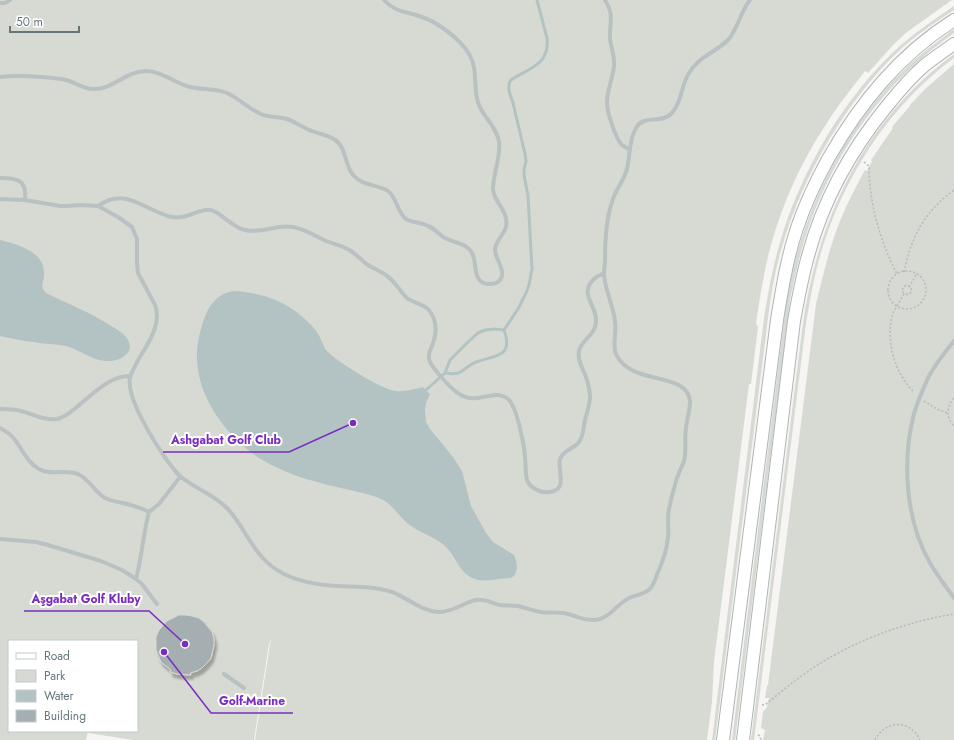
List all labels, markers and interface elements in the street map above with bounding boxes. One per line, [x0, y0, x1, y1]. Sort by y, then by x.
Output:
scale bar [10, 8, 79, 34]
text: 50 m [16, 13, 43, 31]
callout: Ashgabat Golf Club [163, 428, 289, 452]
text: Ashgabat Golf Club [170, 431, 282, 449]
callout: Aşgabat Golf Kluby [24, 587, 149, 611]
text: Aşgabat Golf Kluby [30, 590, 141, 608]
legend [8, 640, 138, 732]
text: Road [44, 647, 70, 665]
text: Park [44, 667, 66, 685]
text: Water [44, 687, 75, 705]
callout: Golf-Marine [211, 689, 293, 713]
text: Golf-Marine [219, 692, 285, 710]
text: Building [44, 707, 86, 725]

